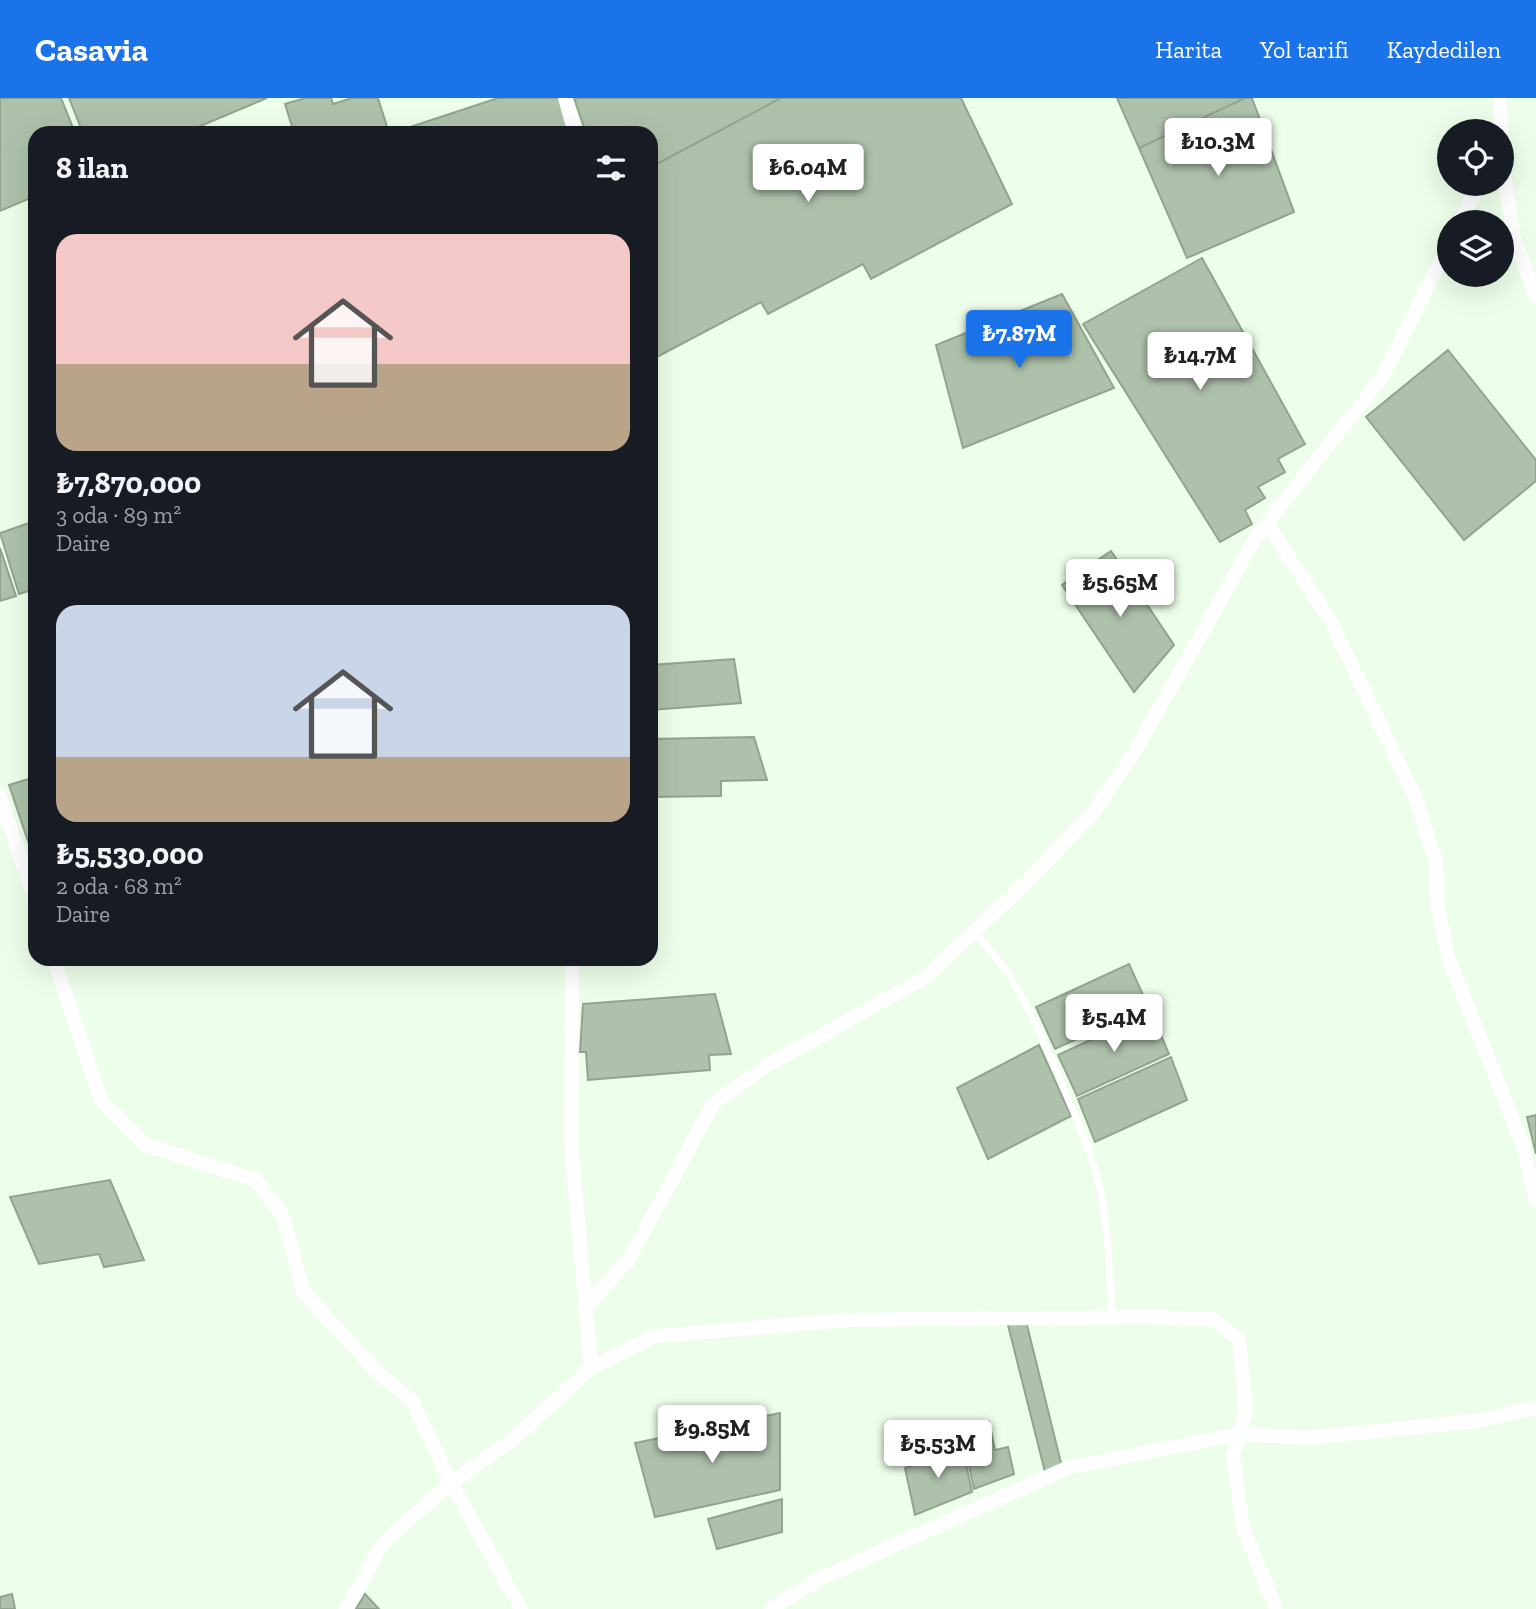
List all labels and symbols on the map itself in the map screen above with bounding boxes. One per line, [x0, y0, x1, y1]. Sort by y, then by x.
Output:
pin: ₺10.3M [1161, 118, 1275, 178]
pin: ₺6.04M [751, 144, 865, 204]
pin: ₺7.87M [962, 310, 1076, 370]
pin: ₺14.7M [1143, 332, 1257, 392]
pin: ₺5.65M [1063, 560, 1177, 619]
pin: ₺5.4M [1065, 995, 1163, 1054]
pin: ₺9.85M [655, 1406, 769, 1465]
pin: ₺5.53M [881, 1420, 995, 1480]

